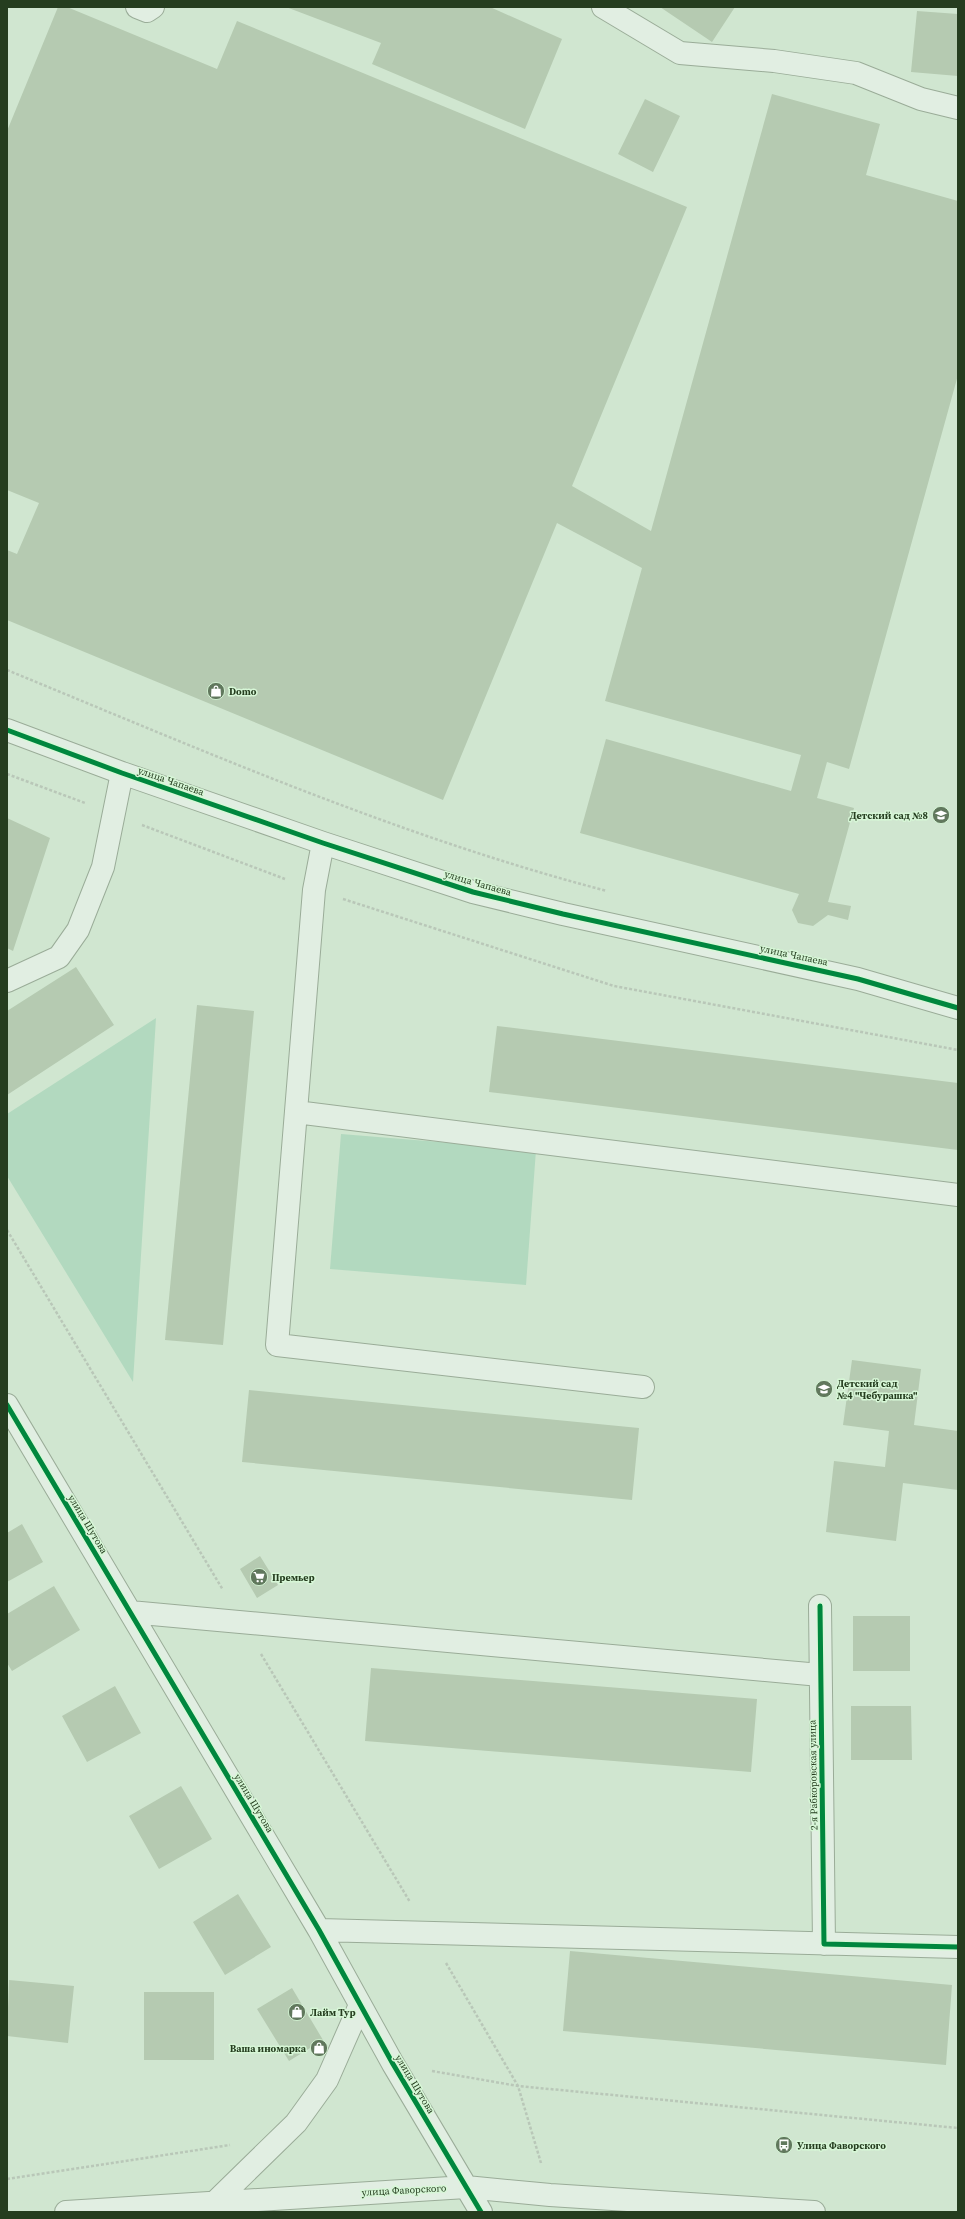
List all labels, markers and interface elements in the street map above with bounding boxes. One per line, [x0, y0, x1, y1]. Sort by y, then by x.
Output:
shop icon: Domo [206, 681, 226, 701]
place label: Domo [229, 685, 257, 698]
street label: улица Чапаева [136, 764, 207, 799]
school or university icon: Детский сад №8 [931, 805, 951, 825]
place label: Детский сад №8 [849, 809, 928, 822]
street label: улица Чапаева [443, 867, 514, 899]
street label: улица Чапаева [759, 941, 830, 969]
place label: Детский сад №4 "Чебурашка" [837, 1377, 918, 1402]
school or university icon: Детский сад №4 "Чебурашка" [814, 1379, 834, 1399]
street label: улица Шутова [65, 1492, 111, 1557]
supermarket icon: Премьер [249, 1567, 269, 1587]
place label: Премьер [272, 1571, 315, 1584]
street label: 2-я Рабкоровская улица [806, 1719, 820, 1830]
street label: улица Шутова [231, 1771, 277, 1836]
shop icon: Лайм Тур [287, 2002, 307, 2022]
place label: Лайм Тур [310, 2006, 356, 2019]
shop icon: Ваша иномарка [309, 2038, 329, 2058]
place label: Ваша иномарка [230, 2042, 307, 2055]
street label: улица Шутова [392, 2052, 438, 2117]
bus stop icon: Улица Фаворского [774, 2135, 794, 2155]
place label: Улица Фаворского [797, 2139, 886, 2152]
street label: улица Фаворского [361, 2181, 447, 2199]

